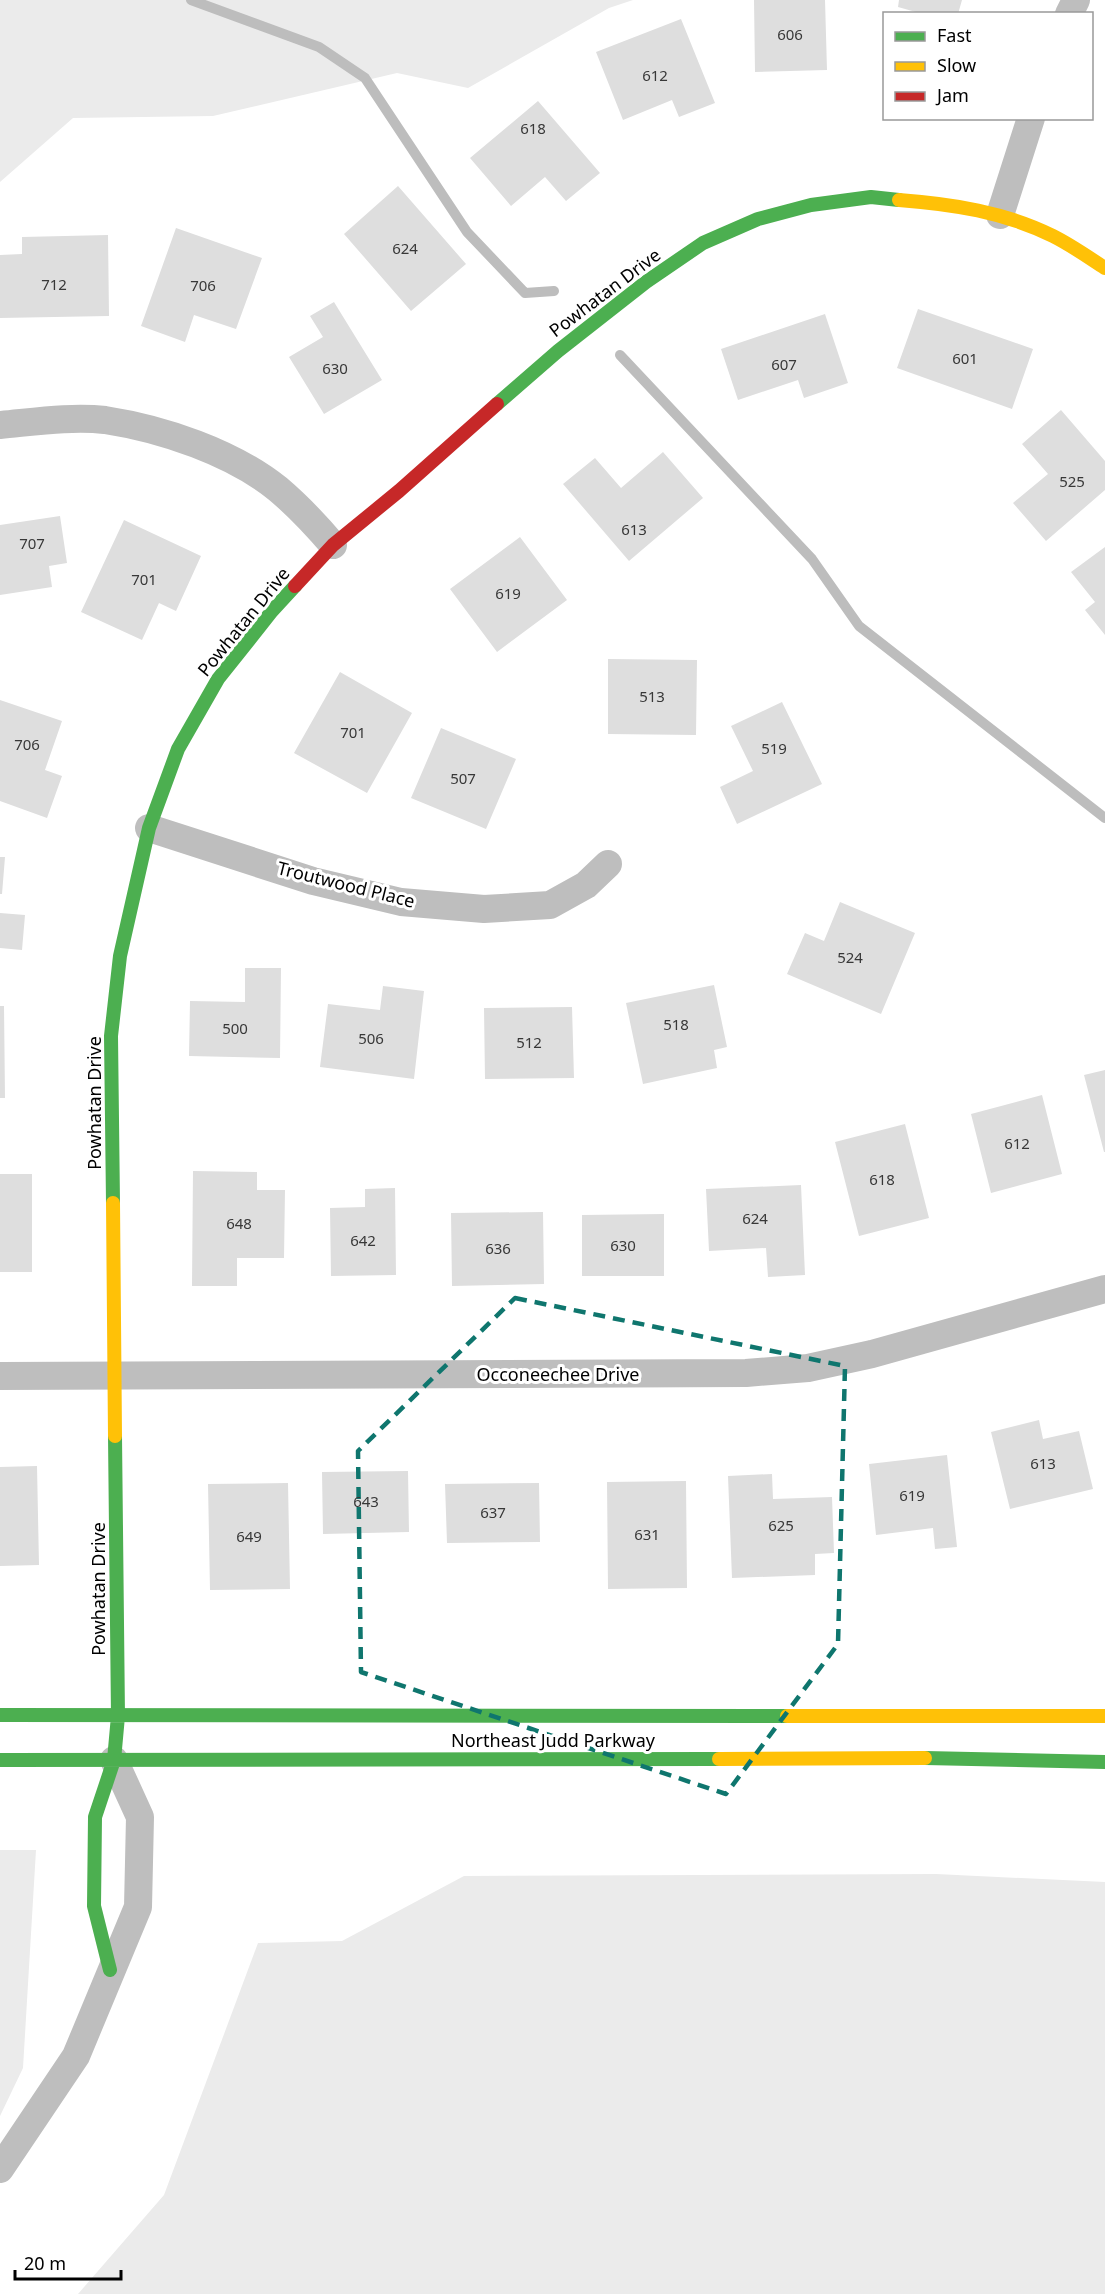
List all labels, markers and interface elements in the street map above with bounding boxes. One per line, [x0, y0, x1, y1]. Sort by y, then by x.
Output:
legend [883, 12, 1093, 120]
text: Fast [937, 23, 972, 47]
house number: 606 [777, 24, 803, 44]
text: Slow [937, 53, 976, 77]
house number: 612 [642, 65, 668, 85]
text: Jam [935, 83, 969, 107]
house number: 618 [520, 118, 546, 138]
house number: 624 [392, 238, 418, 258]
street label: Powhatan Drive [544, 242, 665, 342]
house number: 712 [41, 274, 67, 294]
house number: 706 [190, 275, 216, 295]
house number: 601 [952, 348, 978, 368]
house number: 607 [771, 354, 797, 374]
house number: 630 [322, 358, 348, 378]
house number: 525 [1059, 471, 1085, 491]
house number: 613 [621, 519, 647, 539]
house number: 707 [19, 533, 45, 553]
street label: Powhatan Drive [192, 562, 295, 681]
house number: 701 [131, 569, 157, 589]
house number: 619 [495, 583, 521, 603]
house number: 513 [639, 686, 665, 706]
house number: 701 [340, 722, 366, 742]
house number: 706 [14, 734, 40, 754]
house number: 519 [761, 738, 787, 758]
house number: 507 [450, 768, 476, 788]
street label: Troutwood Place [275, 855, 417, 913]
house number: 524 [837, 947, 863, 967]
house number: 518 [663, 1014, 689, 1034]
house number: 500 [222, 1018, 248, 1038]
house number: 506 [358, 1028, 384, 1048]
house number: 512 [516, 1032, 542, 1052]
street label: Powhatan Drive [82, 1036, 106, 1170]
house number: 612 [1004, 1133, 1030, 1153]
house number: 618 [869, 1169, 895, 1189]
house number: 624 [742, 1208, 768, 1228]
house number: 648 [226, 1213, 252, 1233]
house number: 642 [350, 1230, 376, 1250]
house number: 630 [610, 1235, 636, 1255]
house number: 636 [485, 1238, 511, 1258]
street label: Occoneechee Drive [477, 1362, 639, 1386]
house number: 613 [1030, 1453, 1056, 1473]
house number: 619 [899, 1485, 925, 1505]
house number: 643 [353, 1491, 379, 1511]
house number: 637 [480, 1502, 506, 1522]
house number: 625 [768, 1515, 794, 1535]
street label: Powhatan Drive [86, 1522, 110, 1656]
house number: 631 [634, 1524, 660, 1544]
house number: 649 [236, 1526, 262, 1546]
street label: Northeast Judd Parkway [451, 1728, 656, 1752]
scale bar [15, 2243, 122, 2281]
text: 20 m [24, 2251, 66, 2275]

